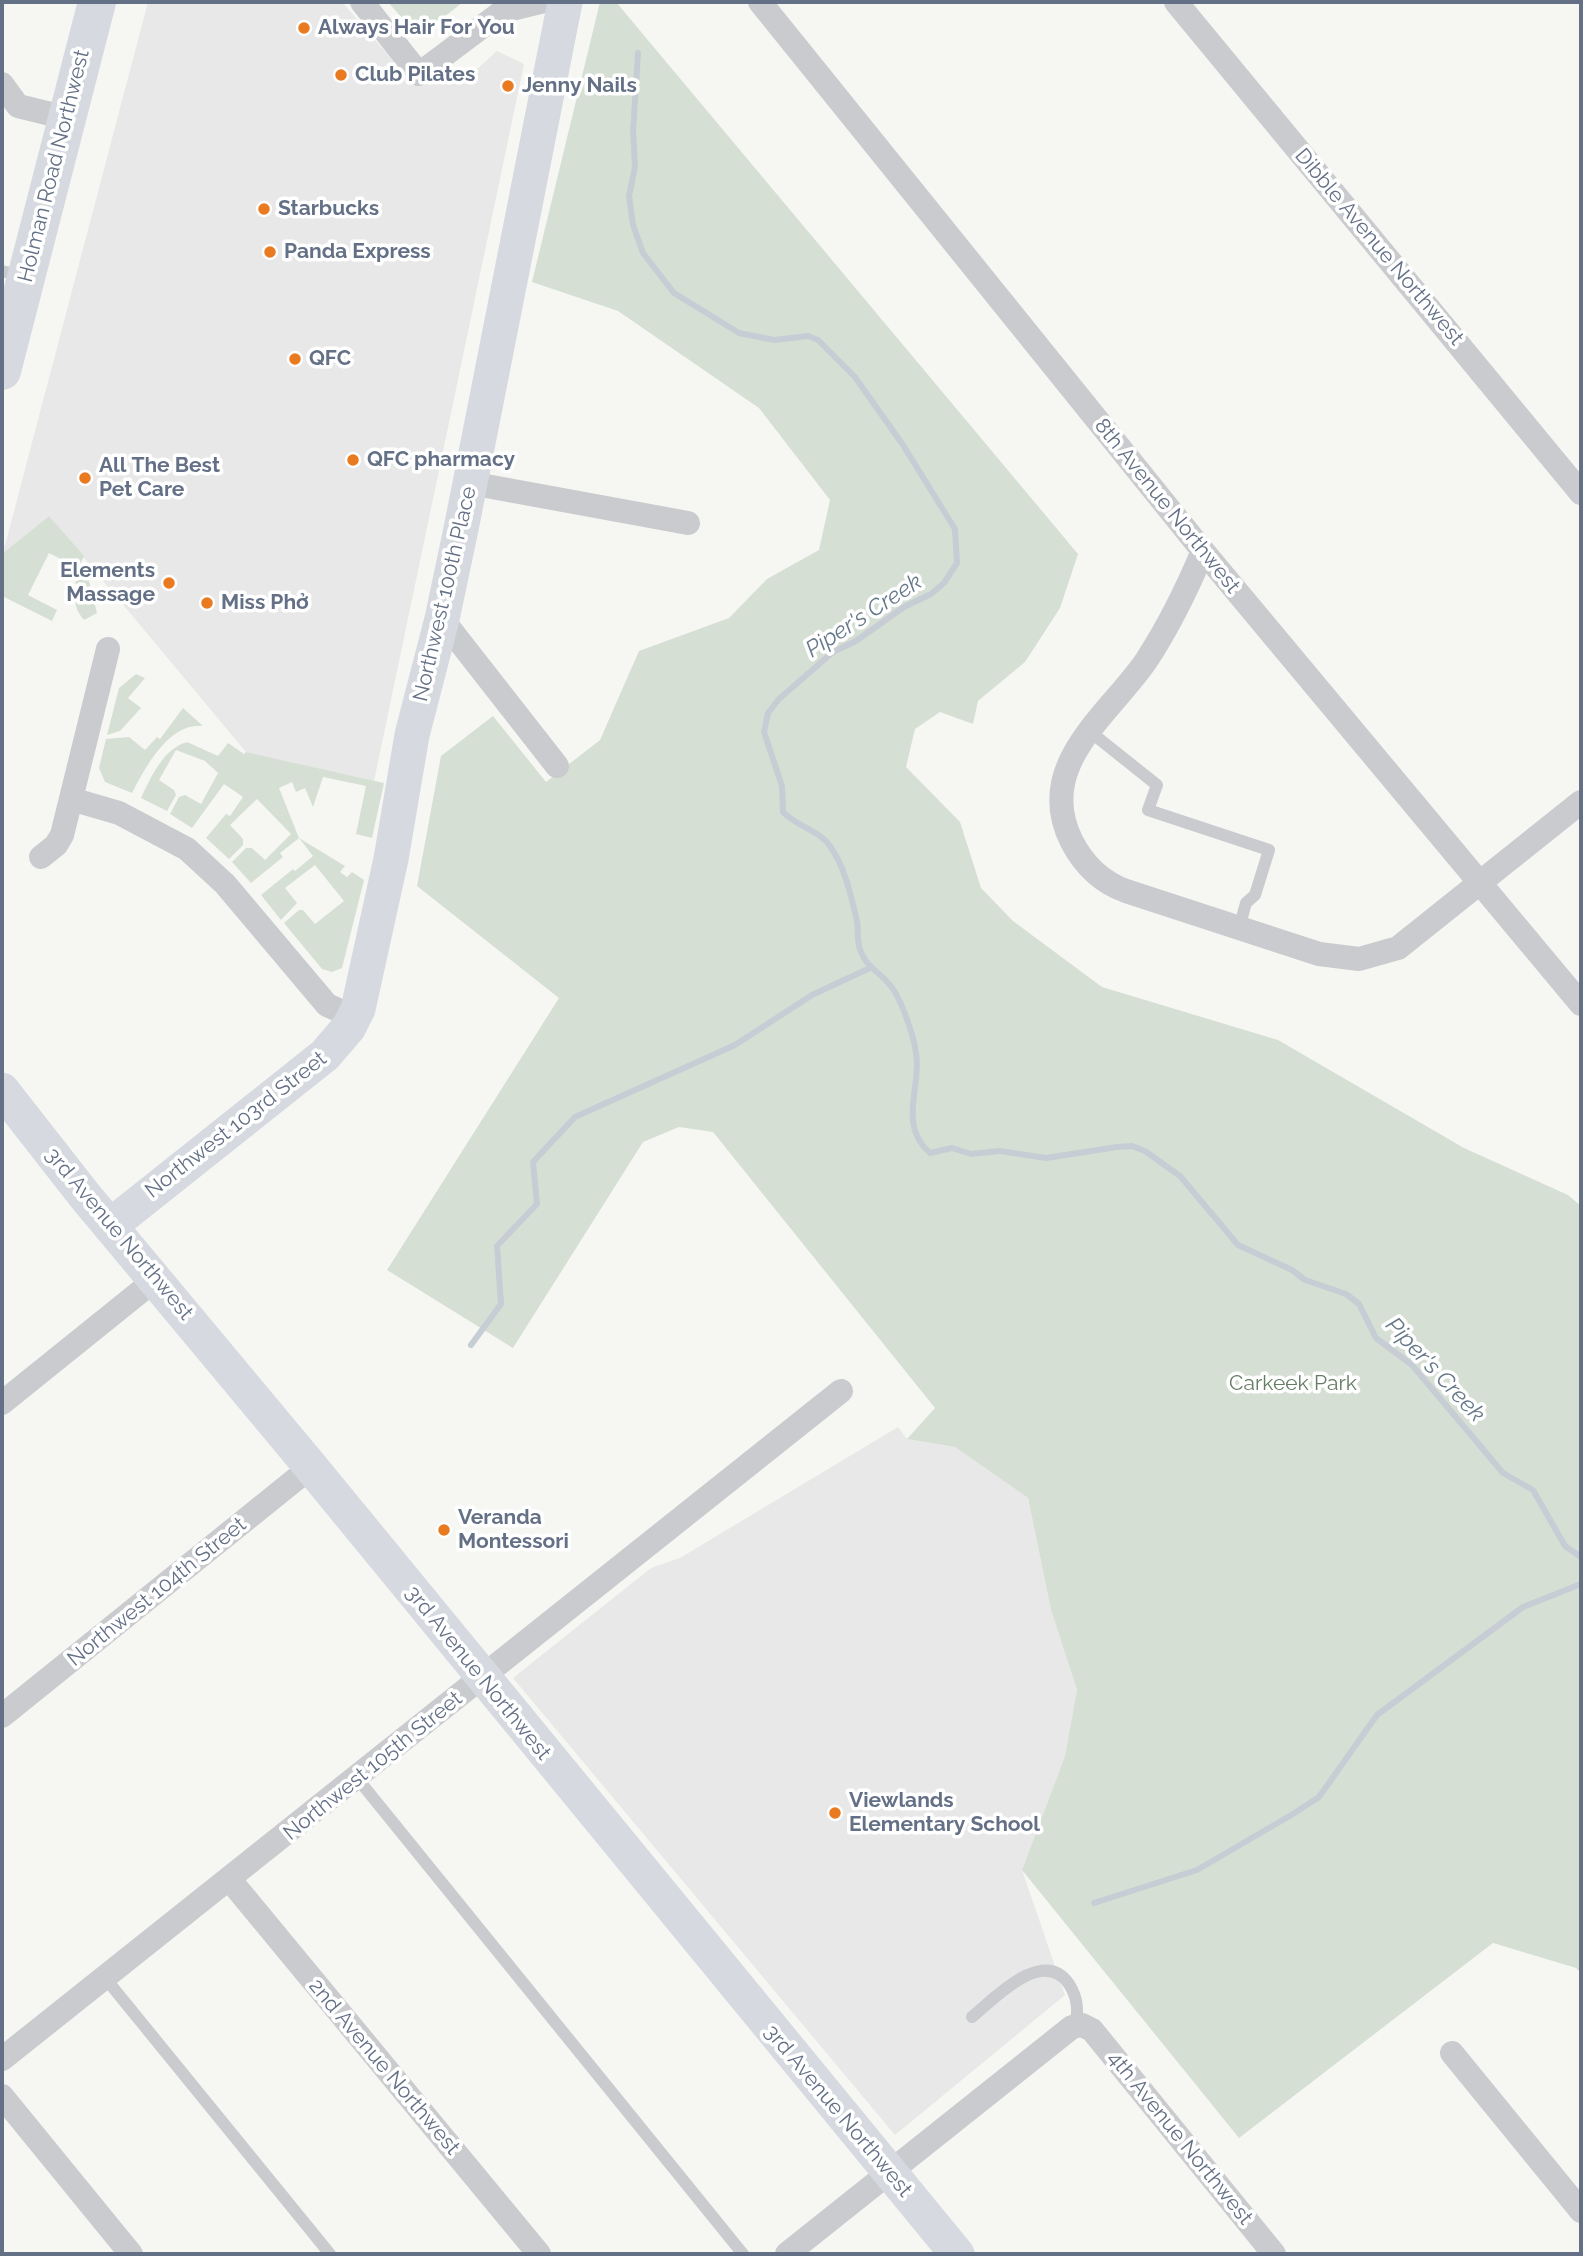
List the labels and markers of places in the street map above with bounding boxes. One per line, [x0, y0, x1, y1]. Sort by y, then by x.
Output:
place label: Always Hair For You [318, 15, 515, 41]
marker: Always Hair For You [296, 20, 312, 36]
place label: Club Pilates [355, 62, 475, 88]
marker: Club Pilates [333, 67, 349, 83]
place label: Jenny Nails [522, 73, 637, 99]
marker: Jenny Nails [500, 78, 516, 94]
place label: Starbucks [278, 196, 379, 222]
marker: Starbucks [256, 201, 272, 217]
place label: Panda Express [284, 239, 431, 265]
marker: Panda Express [262, 244, 278, 260]
place label: QFC [309, 346, 351, 372]
marker: QFC [287, 351, 303, 367]
place label: QFC pharmacy [367, 447, 515, 473]
marker: QFC pharmacy [345, 452, 361, 468]
place label: All The Best Pet Care [99, 453, 220, 503]
marker: All The Best Pet Care [77, 470, 93, 486]
place label: Elements Massage [60, 558, 155, 608]
marker: Elements Massage [161, 575, 177, 591]
place label: Miss Phở [221, 590, 309, 616]
marker: Miss Phở [199, 595, 215, 611]
place label: Veranda Montessori [458, 1505, 569, 1555]
marker: Veranda Montessori [436, 1522, 452, 1538]
place label: Viewlands Elementary School [849, 1788, 1040, 1838]
marker: Viewlands Elementary School [827, 1805, 843, 1821]

